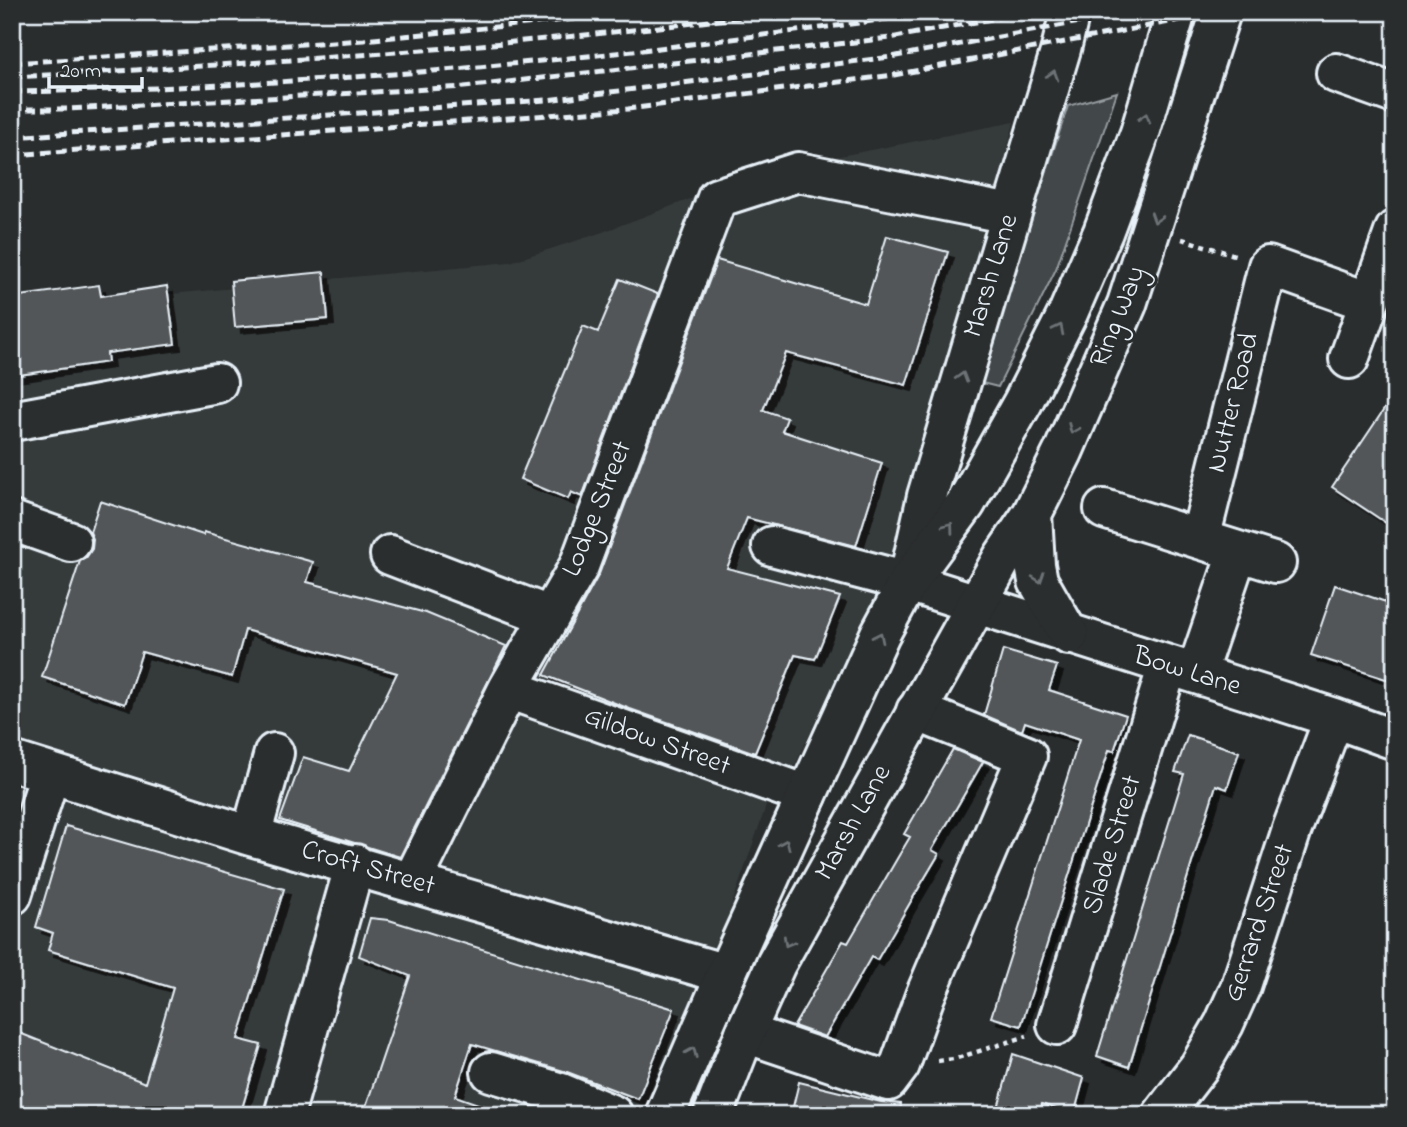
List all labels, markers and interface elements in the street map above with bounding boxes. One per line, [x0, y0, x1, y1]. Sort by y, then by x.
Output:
scale bar [49, 46, 142, 90]
text: 20 m [60, 57, 101, 87]
one-way arrow [1045, 69, 1060, 81]
one-way arrow [1136, 112, 1151, 124]
street label: Marsh Lane [954, 209, 1030, 343]
one-way arrow [1150, 211, 1164, 223]
street label: Ring Way [1080, 260, 1158, 374]
one-way arrow [1051, 324, 1065, 336]
street label: Nutter Road [1197, 329, 1271, 477]
one-way arrow [953, 371, 968, 383]
one-way arrow [1067, 422, 1081, 434]
street label: Lodge Street [552, 435, 644, 583]
one-way arrow [941, 523, 953, 535]
one-way arrow [1031, 572, 1045, 584]
one-way arrow [870, 632, 884, 644]
street label: Bow Lane [1127, 636, 1246, 708]
street label: Gildow Street [578, 696, 736, 788]
street label: Marsh Lane [805, 757, 903, 889]
street label: Slade Street [1072, 770, 1154, 920]
street label: Croft Street [296, 830, 440, 908]
one-way arrow [777, 839, 791, 852]
street label: Gerrard Street [1214, 839, 1306, 1007]
one-way arrow [783, 934, 796, 947]
one-way arrow [684, 1047, 698, 1059]

